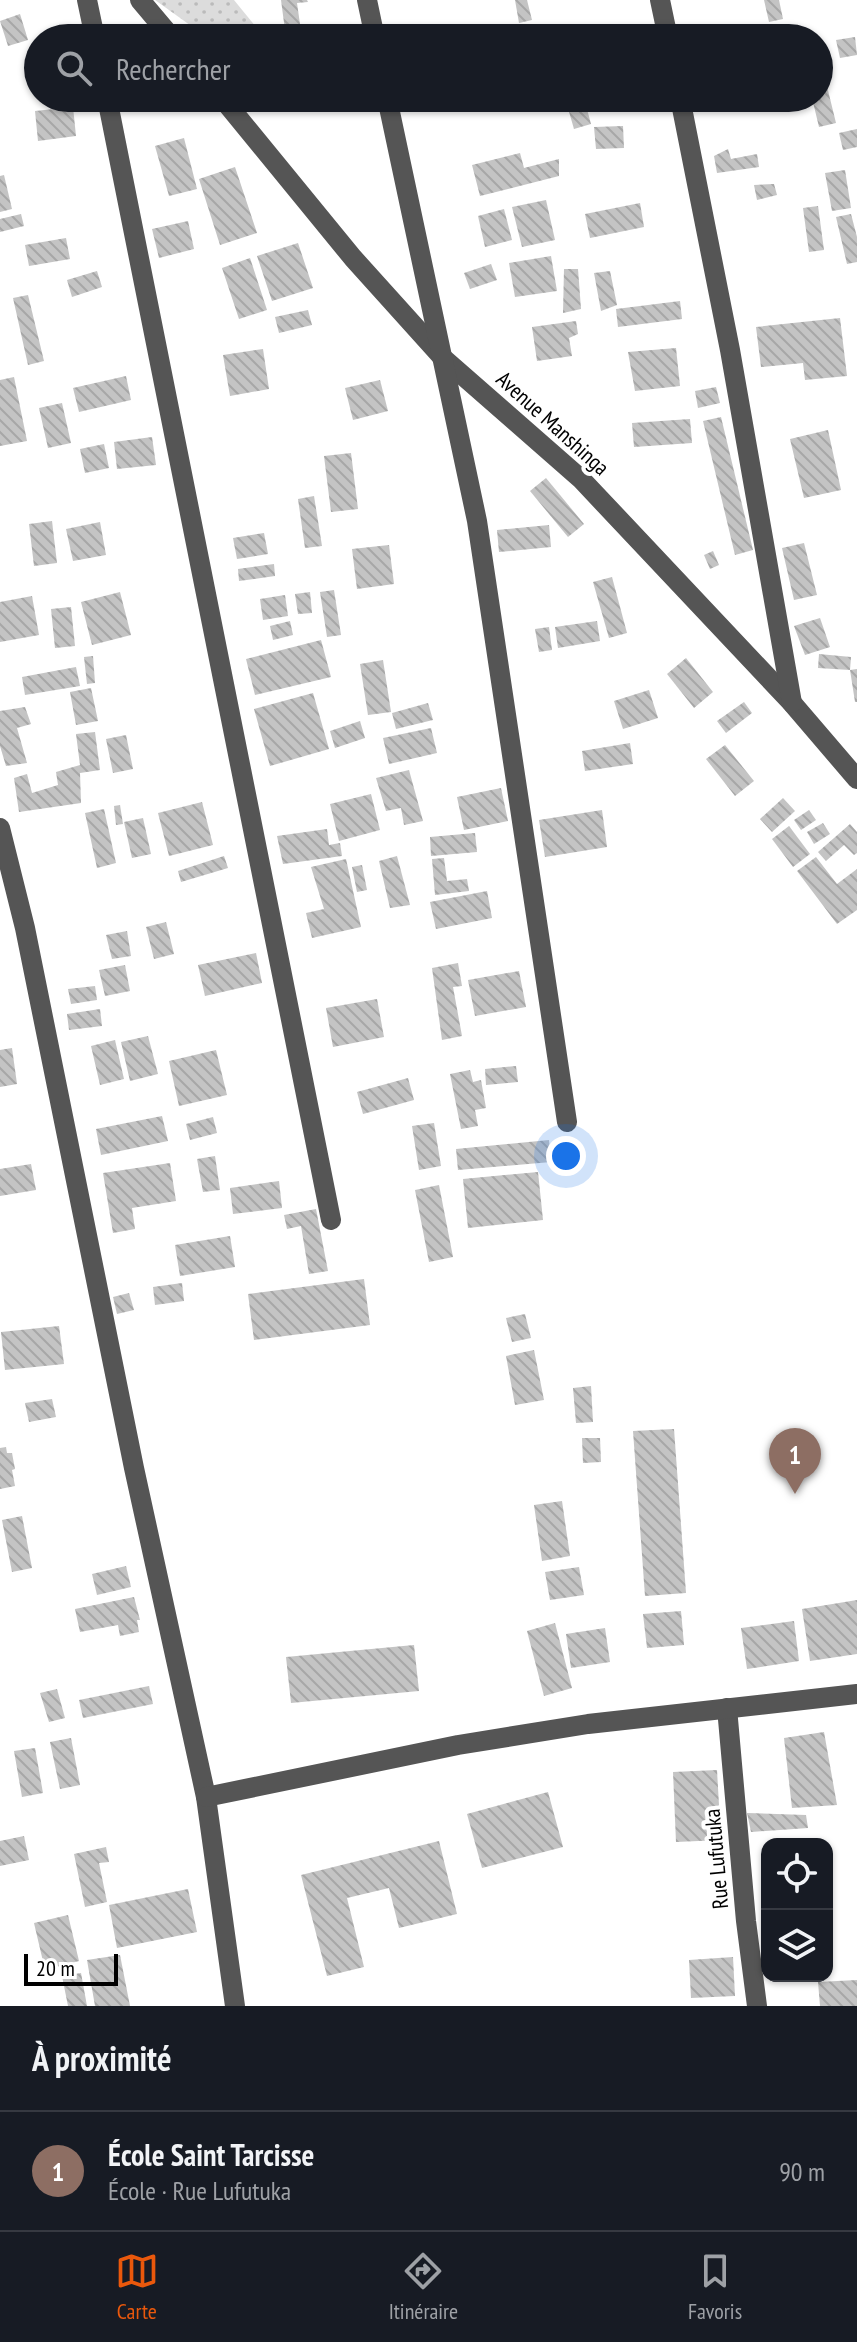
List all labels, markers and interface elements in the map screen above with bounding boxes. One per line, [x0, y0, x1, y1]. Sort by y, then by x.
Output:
search box [24, 24, 833, 112]
icon: search [52, 46, 96, 90]
text: Rechercher [116, 49, 230, 88]
street label: Avenue Manshinga [491, 365, 615, 481]
your location [546, 1136, 586, 1176]
pin: 1 [769, 1428, 821, 1494]
street label: Rue Lufutuka [698, 1808, 734, 1910]
map controls [761, 1838, 833, 1982]
button: locate [761, 1838, 833, 1910]
button: layers [761, 1910, 833, 1982]
scale bar [24, 1950, 118, 1986]
text: 20 m [36, 1954, 75, 1982]
text: À proximité [32, 2036, 172, 2080]
text: École Saint Tarcisse [108, 2135, 314, 2174]
text: 1 [52, 2155, 64, 2188]
text: 90 m [779, 2155, 825, 2188]
text: École · Rue Lufutuka [108, 2174, 291, 2207]
tab: Carte [115, 2249, 159, 2325]
tab: Itinéraire [389, 2249, 458, 2325]
tab: Favoris [688, 2249, 742, 2325]

